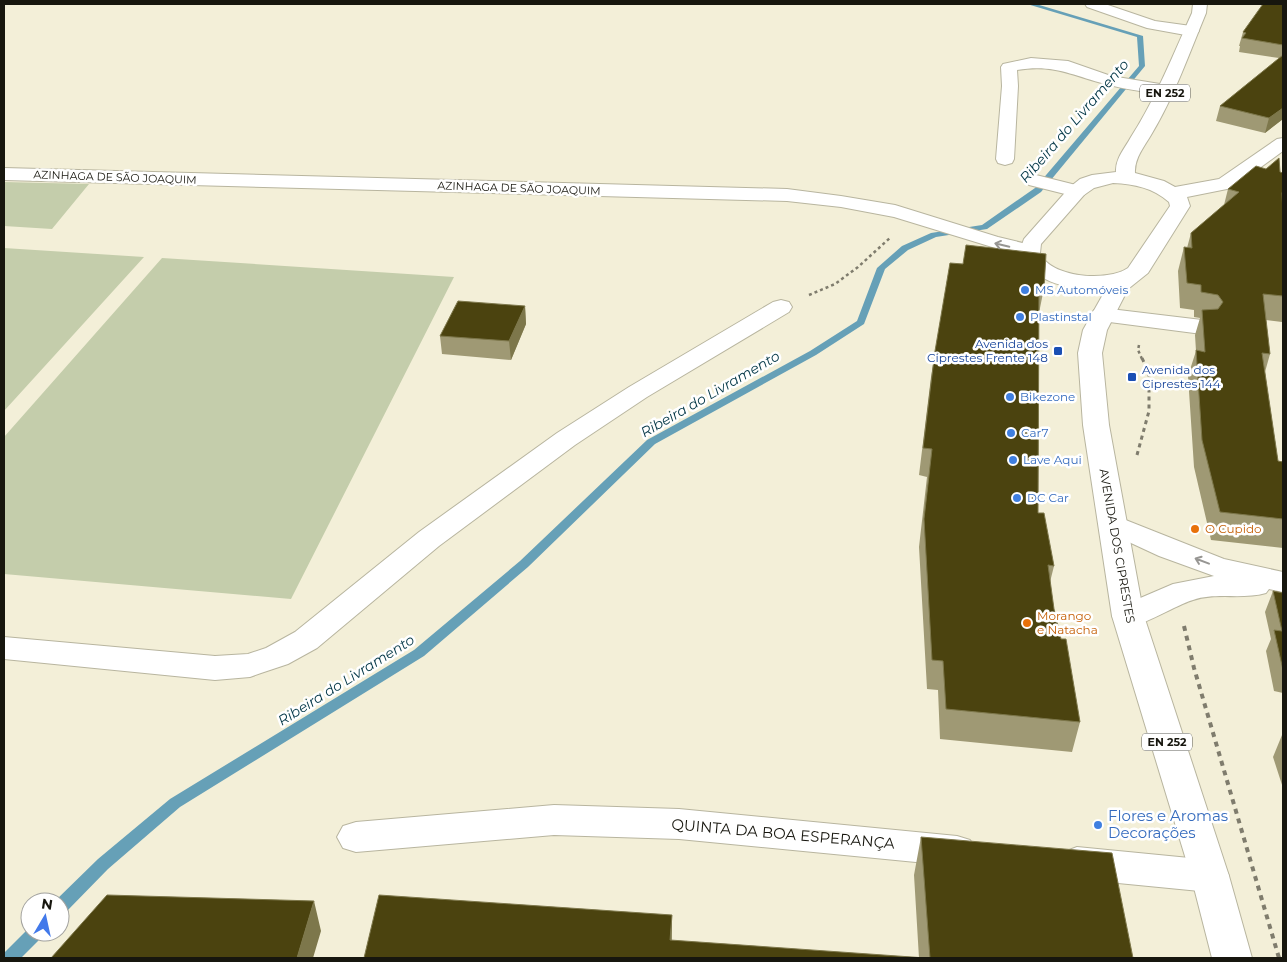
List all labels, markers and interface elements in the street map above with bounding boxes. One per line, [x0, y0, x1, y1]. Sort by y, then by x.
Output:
water label: Ribeira do Livramento [1015, 55, 1133, 186]
road number: EN 252 [1140, 85, 1190, 102]
street label: AZINHAGA DE SÃO JOAQUIM [33, 167, 197, 187]
street label: AZINHAGA DE SÃO JOAQUIM [437, 178, 601, 198]
one-way arrow [994, 240, 1010, 249]
place label: MS Automóveis [1035, 282, 1129, 297]
marker: MS Automóveis [1019, 284, 1031, 296]
place label: Plastinstal [1030, 309, 1092, 324]
marker: Plastinstal [1014, 311, 1026, 323]
place label: Avenida dos Ciprestes Frente 148 [927, 336, 1048, 365]
marker: Avenida dos Ciprestes Frente 148 [1052, 345, 1064, 357]
water label: Ribeira do Livramento [637, 347, 783, 441]
place label: Avenida dos Ciprestes 144 [1142, 362, 1221, 391]
marker: Avenida dos Ciprestes 144 [1126, 371, 1138, 383]
place label: Bikezone [1020, 389, 1075, 404]
marker: Bikezone [1004, 391, 1016, 403]
place label: Car7 [1021, 425, 1049, 440]
marker: Car7 [1005, 427, 1017, 439]
place label: Lave Aqui [1023, 452, 1082, 467]
marker: Lave Aqui [1007, 454, 1019, 466]
street label: AVENIDA DOS CIPRESTES [1096, 467, 1138, 624]
place label: DC Car [1027, 490, 1069, 505]
marker: DC Car [1011, 492, 1023, 504]
place label: O Cupido [1205, 521, 1262, 536]
marker: O Cupido [1189, 523, 1201, 535]
one-way arrow [1195, 556, 1210, 565]
place label: Morango e Natacha [1037, 608, 1098, 637]
marker: Morango e Natacha [1021, 617, 1033, 629]
water label: Ribeira do Livramento [274, 630, 418, 729]
road number: EN 252 [1142, 734, 1192, 750]
place label: Flores e Aromas Decorações [1108, 806, 1228, 842]
street label: QUINTA DA BOA ESPERANÇA [671, 814, 896, 853]
marker: Flores e Aromas Decorações [1092, 819, 1104, 831]
north arrow [20, 892, 70, 942]
text: N [40, 894, 54, 914]

